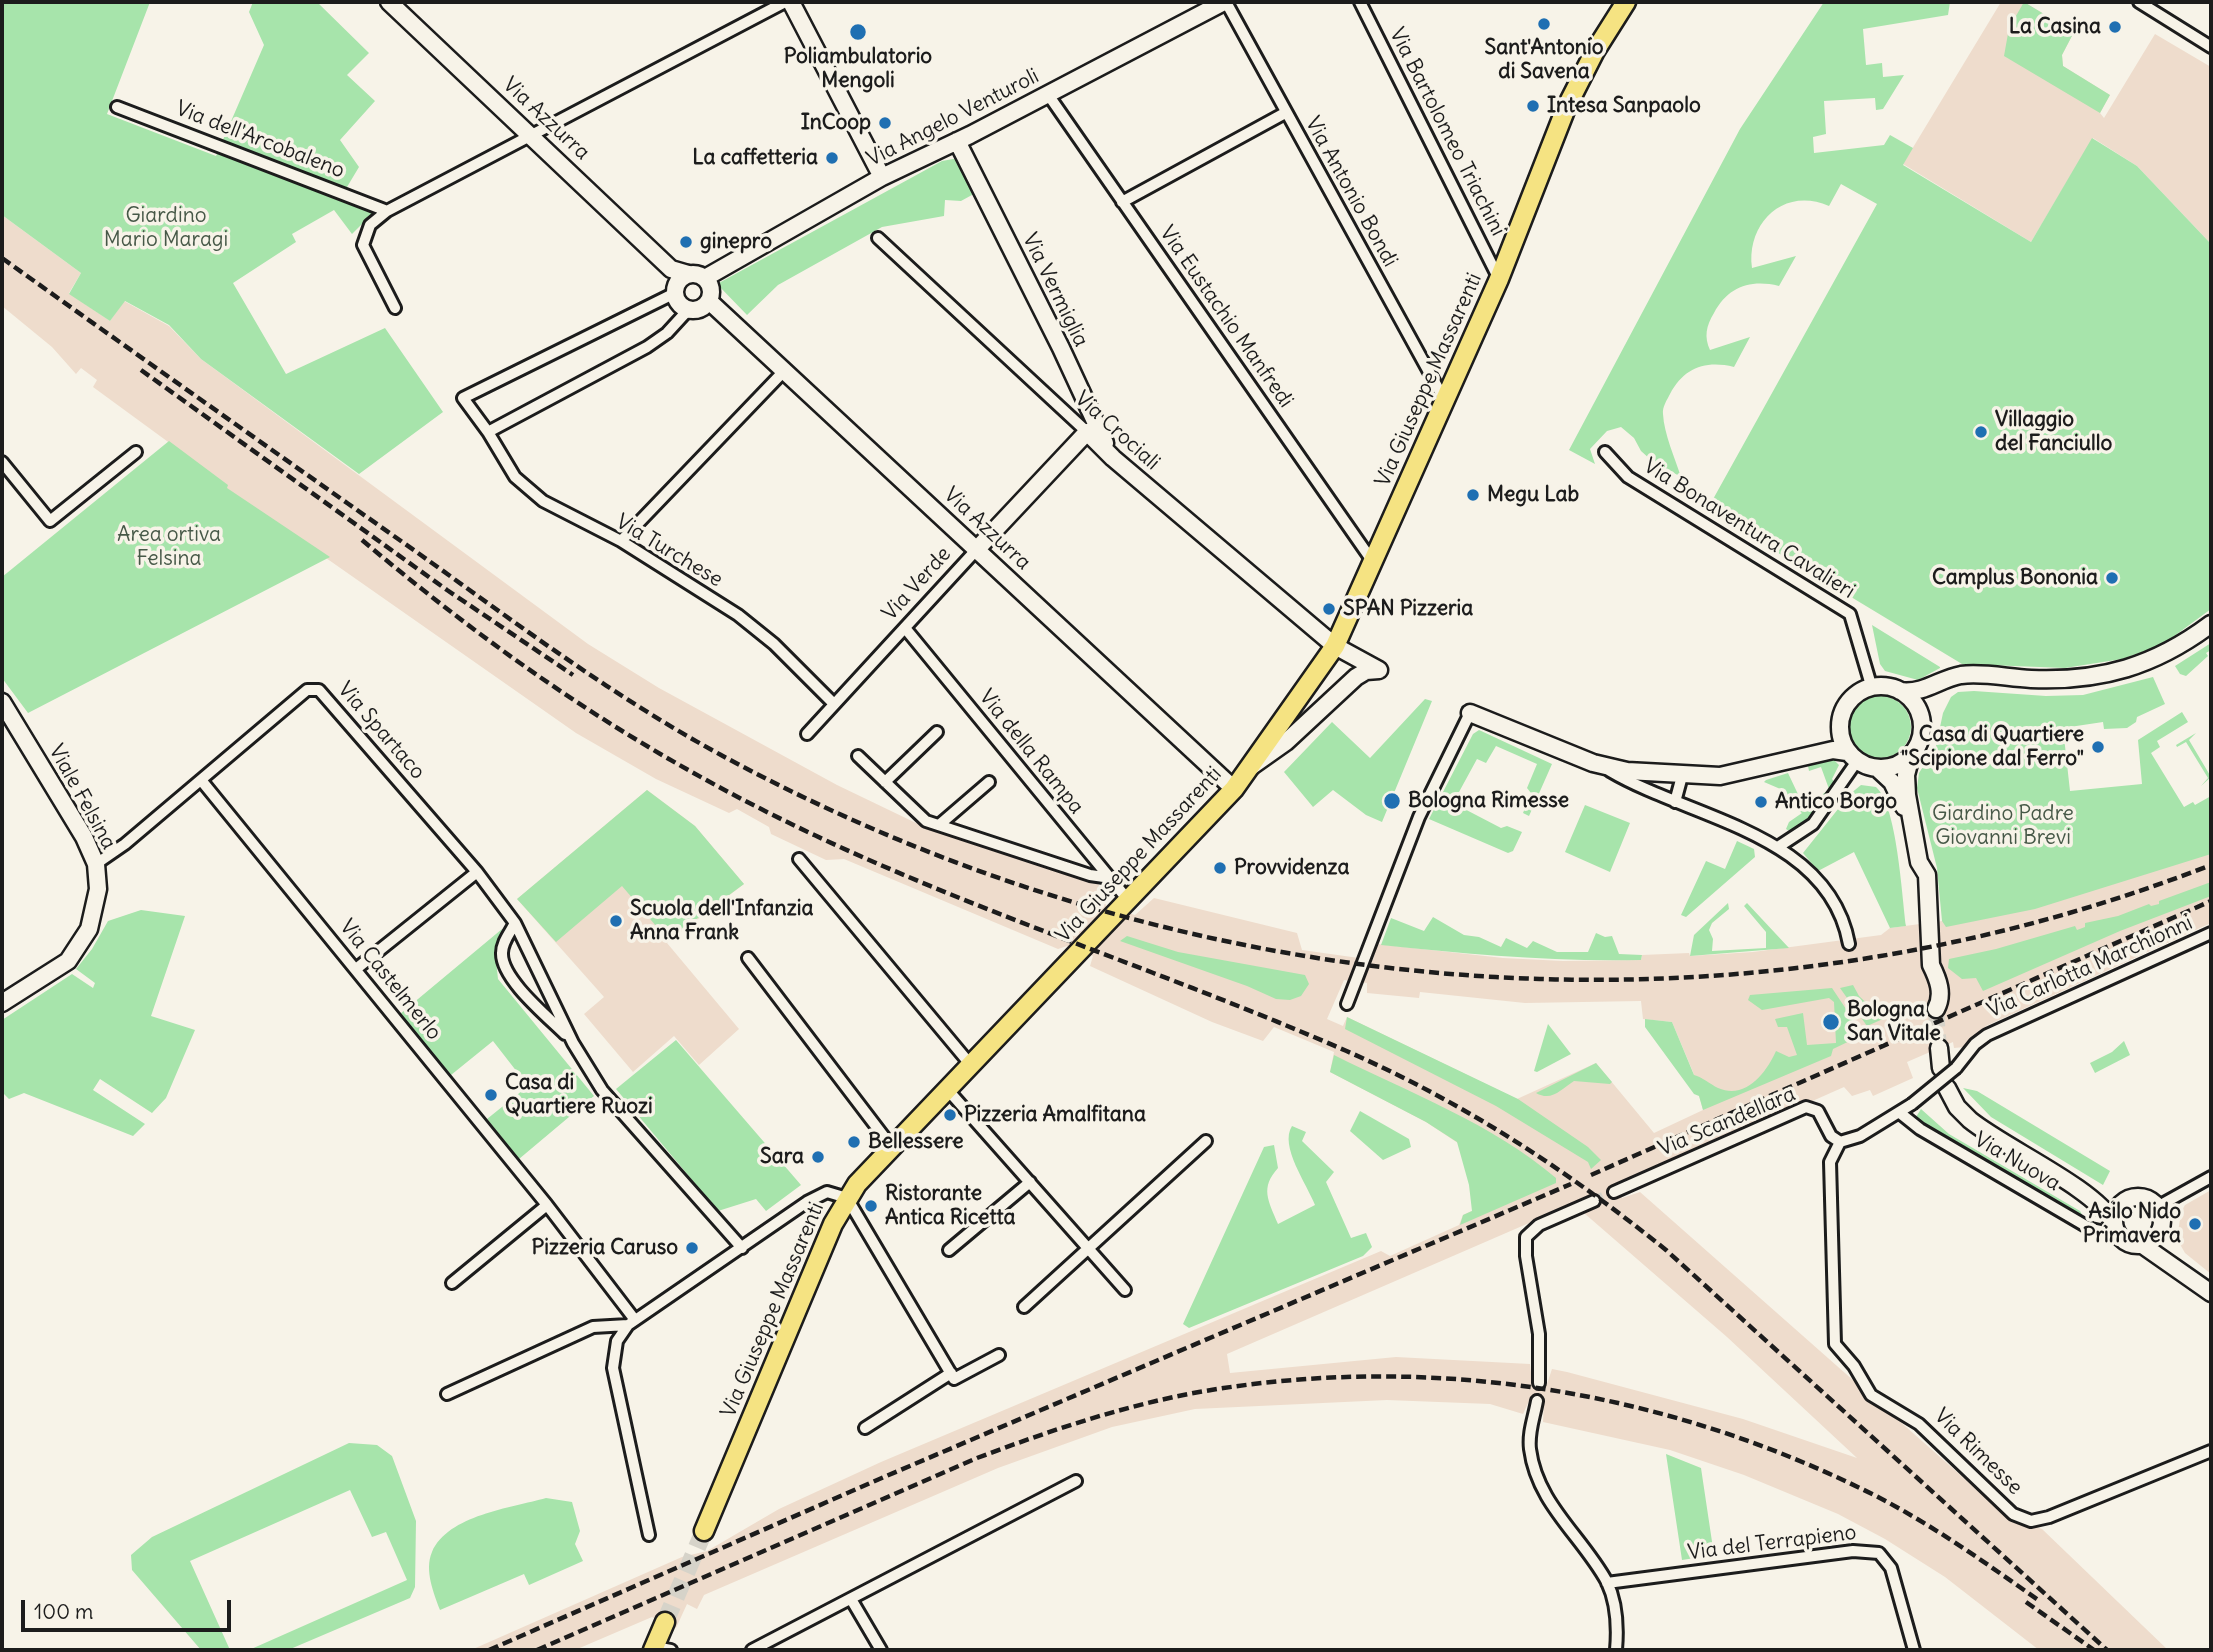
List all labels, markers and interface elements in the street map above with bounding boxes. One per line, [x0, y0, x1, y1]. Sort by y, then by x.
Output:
place label: La Casina [2009, 14, 2101, 40]
marker: Sant'Antonio di Savena [1536, 16, 1552, 32]
marker: La Casina [2107, 19, 2123, 35]
marker: Poliambulatorio Mengoli [848, 22, 868, 42]
street label: Via Bartolomeo Triachini [1384, 24, 1510, 240]
place label: Sant'Antonio di Savena [1485, 35, 1603, 85]
place label: Poliambulatorio Mengoli [784, 44, 932, 94]
street label: Via Angelo Venturoli [863, 64, 1043, 172]
street label: Via Azzurra [497, 72, 595, 166]
place label: Intesa Sanpaolo [1547, 93, 1701, 119]
street label: Via dell'Arcobaleno [172, 96, 348, 184]
marker: Intesa Sanpaolo [1525, 98, 1541, 114]
place label: InCoop [801, 110, 871, 136]
street label: Via Antonio Bondi [1299, 113, 1403, 271]
marker: InCoop [877, 115, 893, 131]
place label: La caffetteria [692, 145, 818, 171]
marker: La caffetteria [824, 150, 840, 166]
park label: Giardino Mario Maragi [104, 203, 228, 253]
street label: Via Eustachio Manfredi [1154, 221, 1298, 413]
place label: ginepro [700, 229, 772, 255]
street label: Via Vermiglia [1017, 229, 1093, 351]
marker: ginepro [678, 234, 694, 250]
street label: Via Giuseppe Massarenti [1370, 269, 1488, 491]
street label: Via Crociali [1069, 386, 1165, 476]
place label: Villaggio del Fanciullo [1995, 407, 2112, 457]
marker: Villaggio del Fanciullo [1973, 424, 1989, 440]
street label: Via Bonaventura Cavalieri [1639, 454, 1859, 604]
street label: Via Azzurra [938, 482, 1036, 576]
place label: Megu Lab [1487, 482, 1579, 508]
marker: Megu Lab [1465, 487, 1481, 503]
street label: Via Turchese [611, 509, 727, 593]
park label: Area ortiva Felsina [117, 522, 221, 572]
street label: Via Verde [877, 542, 957, 626]
place label: Camplus Bononia [1932, 565, 2098, 591]
marker: Camplus Bononia [2104, 570, 2120, 586]
place label: SPAN Pizzeria [1343, 596, 1473, 622]
marker: SPAN Pizzeria [1321, 601, 1337, 617]
street label: Via Spartaco [332, 677, 430, 785]
street label: Via della Rampa [973, 685, 1089, 819]
place label: Casa di Quartiere "Scipione dal Ferro" [1901, 722, 2084, 772]
marker: Casa di Quartiere "Scipione dal Ferro" [2090, 739, 2106, 755]
street label: Viale Felsina [43, 740, 121, 854]
street label: Via Giuseppe Massarenti [1051, 762, 1227, 948]
place label: Bologna Rimesse [1408, 788, 1569, 814]
place label: Antico Borgo [1775, 789, 1897, 815]
marker: Bologna Rimesse [1382, 791, 1402, 811]
marker: Antico Borgo [1753, 794, 1769, 810]
park label: Giardino Padre Giovanni Brevi [1932, 801, 2074, 851]
place label: Provvidenza [1234, 855, 1349, 881]
marker: Provvidenza [1212, 860, 1228, 876]
place label: Scuola dell'Infanzia Anna Frank [630, 896, 813, 946]
street label: Via Carlotta Marchionni [1983, 910, 2197, 1024]
marker: Scuola dell'Infanzia Anna Frank [608, 913, 624, 929]
street label: Via Castelmerlo [334, 915, 446, 1045]
place label: Bologna San Vitale [1847, 997, 1941, 1047]
marker: Bologna San Vitale [1821, 1012, 1841, 1032]
place label: Casa di Quartiere Ruozi [505, 1070, 653, 1120]
street label: Via Scandellara [1655, 1082, 1799, 1162]
marker: Casa di Quartiere Ruozi [483, 1087, 499, 1103]
place label: Pizzeria Amalfitana [964, 1102, 1146, 1128]
marker: Pizzeria Amalfitana [942, 1107, 958, 1123]
street label: Via Nuova [1969, 1127, 2065, 1197]
place label: Bellessere [868, 1129, 963, 1155]
marker: Bellessere [846, 1134, 862, 1150]
place label: Sara [760, 1144, 804, 1170]
marker: Sara [810, 1149, 826, 1165]
place label: Ristorante Antica Ricetta [885, 1181, 1016, 1231]
marker: Ristorante Antica Ricetta [863, 1198, 879, 1214]
street label: Via Giuseppe Massarenti [716, 1199, 830, 1421]
place label: Asilo Nido Primavera [2083, 1199, 2181, 1249]
marker: Asilo Nido Primavera [2187, 1216, 2203, 1232]
place label: Pizzeria Caruso [532, 1235, 678, 1261]
marker: Pizzeria Caruso [684, 1240, 700, 1256]
street label: Via Rimesse [1929, 1404, 2027, 1500]
street label: Via del Terrapieno [1686, 1520, 1858, 1566]
scale bar [24, 1586, 234, 1630]
text: 100 m [34, 1598, 93, 1625]

